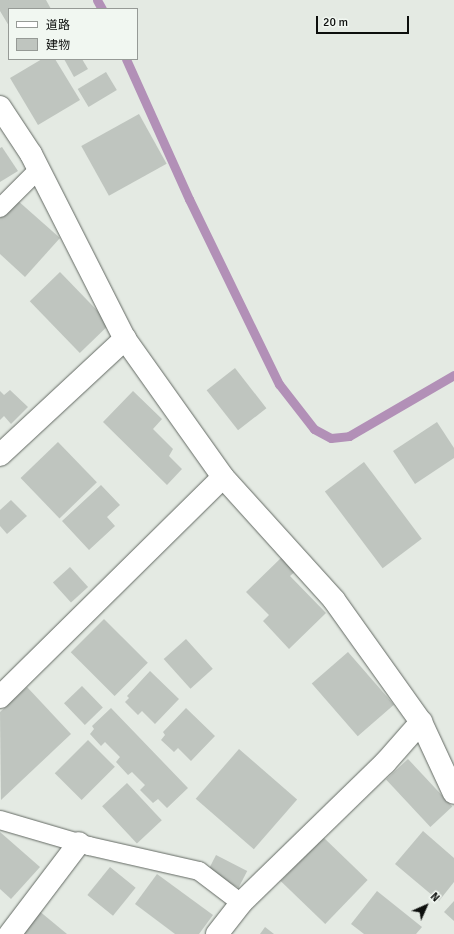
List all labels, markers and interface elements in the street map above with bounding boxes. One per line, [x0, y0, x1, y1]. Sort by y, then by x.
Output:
legend [8, 8, 138, 60]
scale bar [318, 8, 411, 34]
text: 20 m [323, 15, 348, 30]
text: 道路 [46, 18, 70, 33]
text: 建物 [46, 38, 70, 53]
north arrow [406, 886, 446, 926]
text: N [428, 890, 442, 904]

